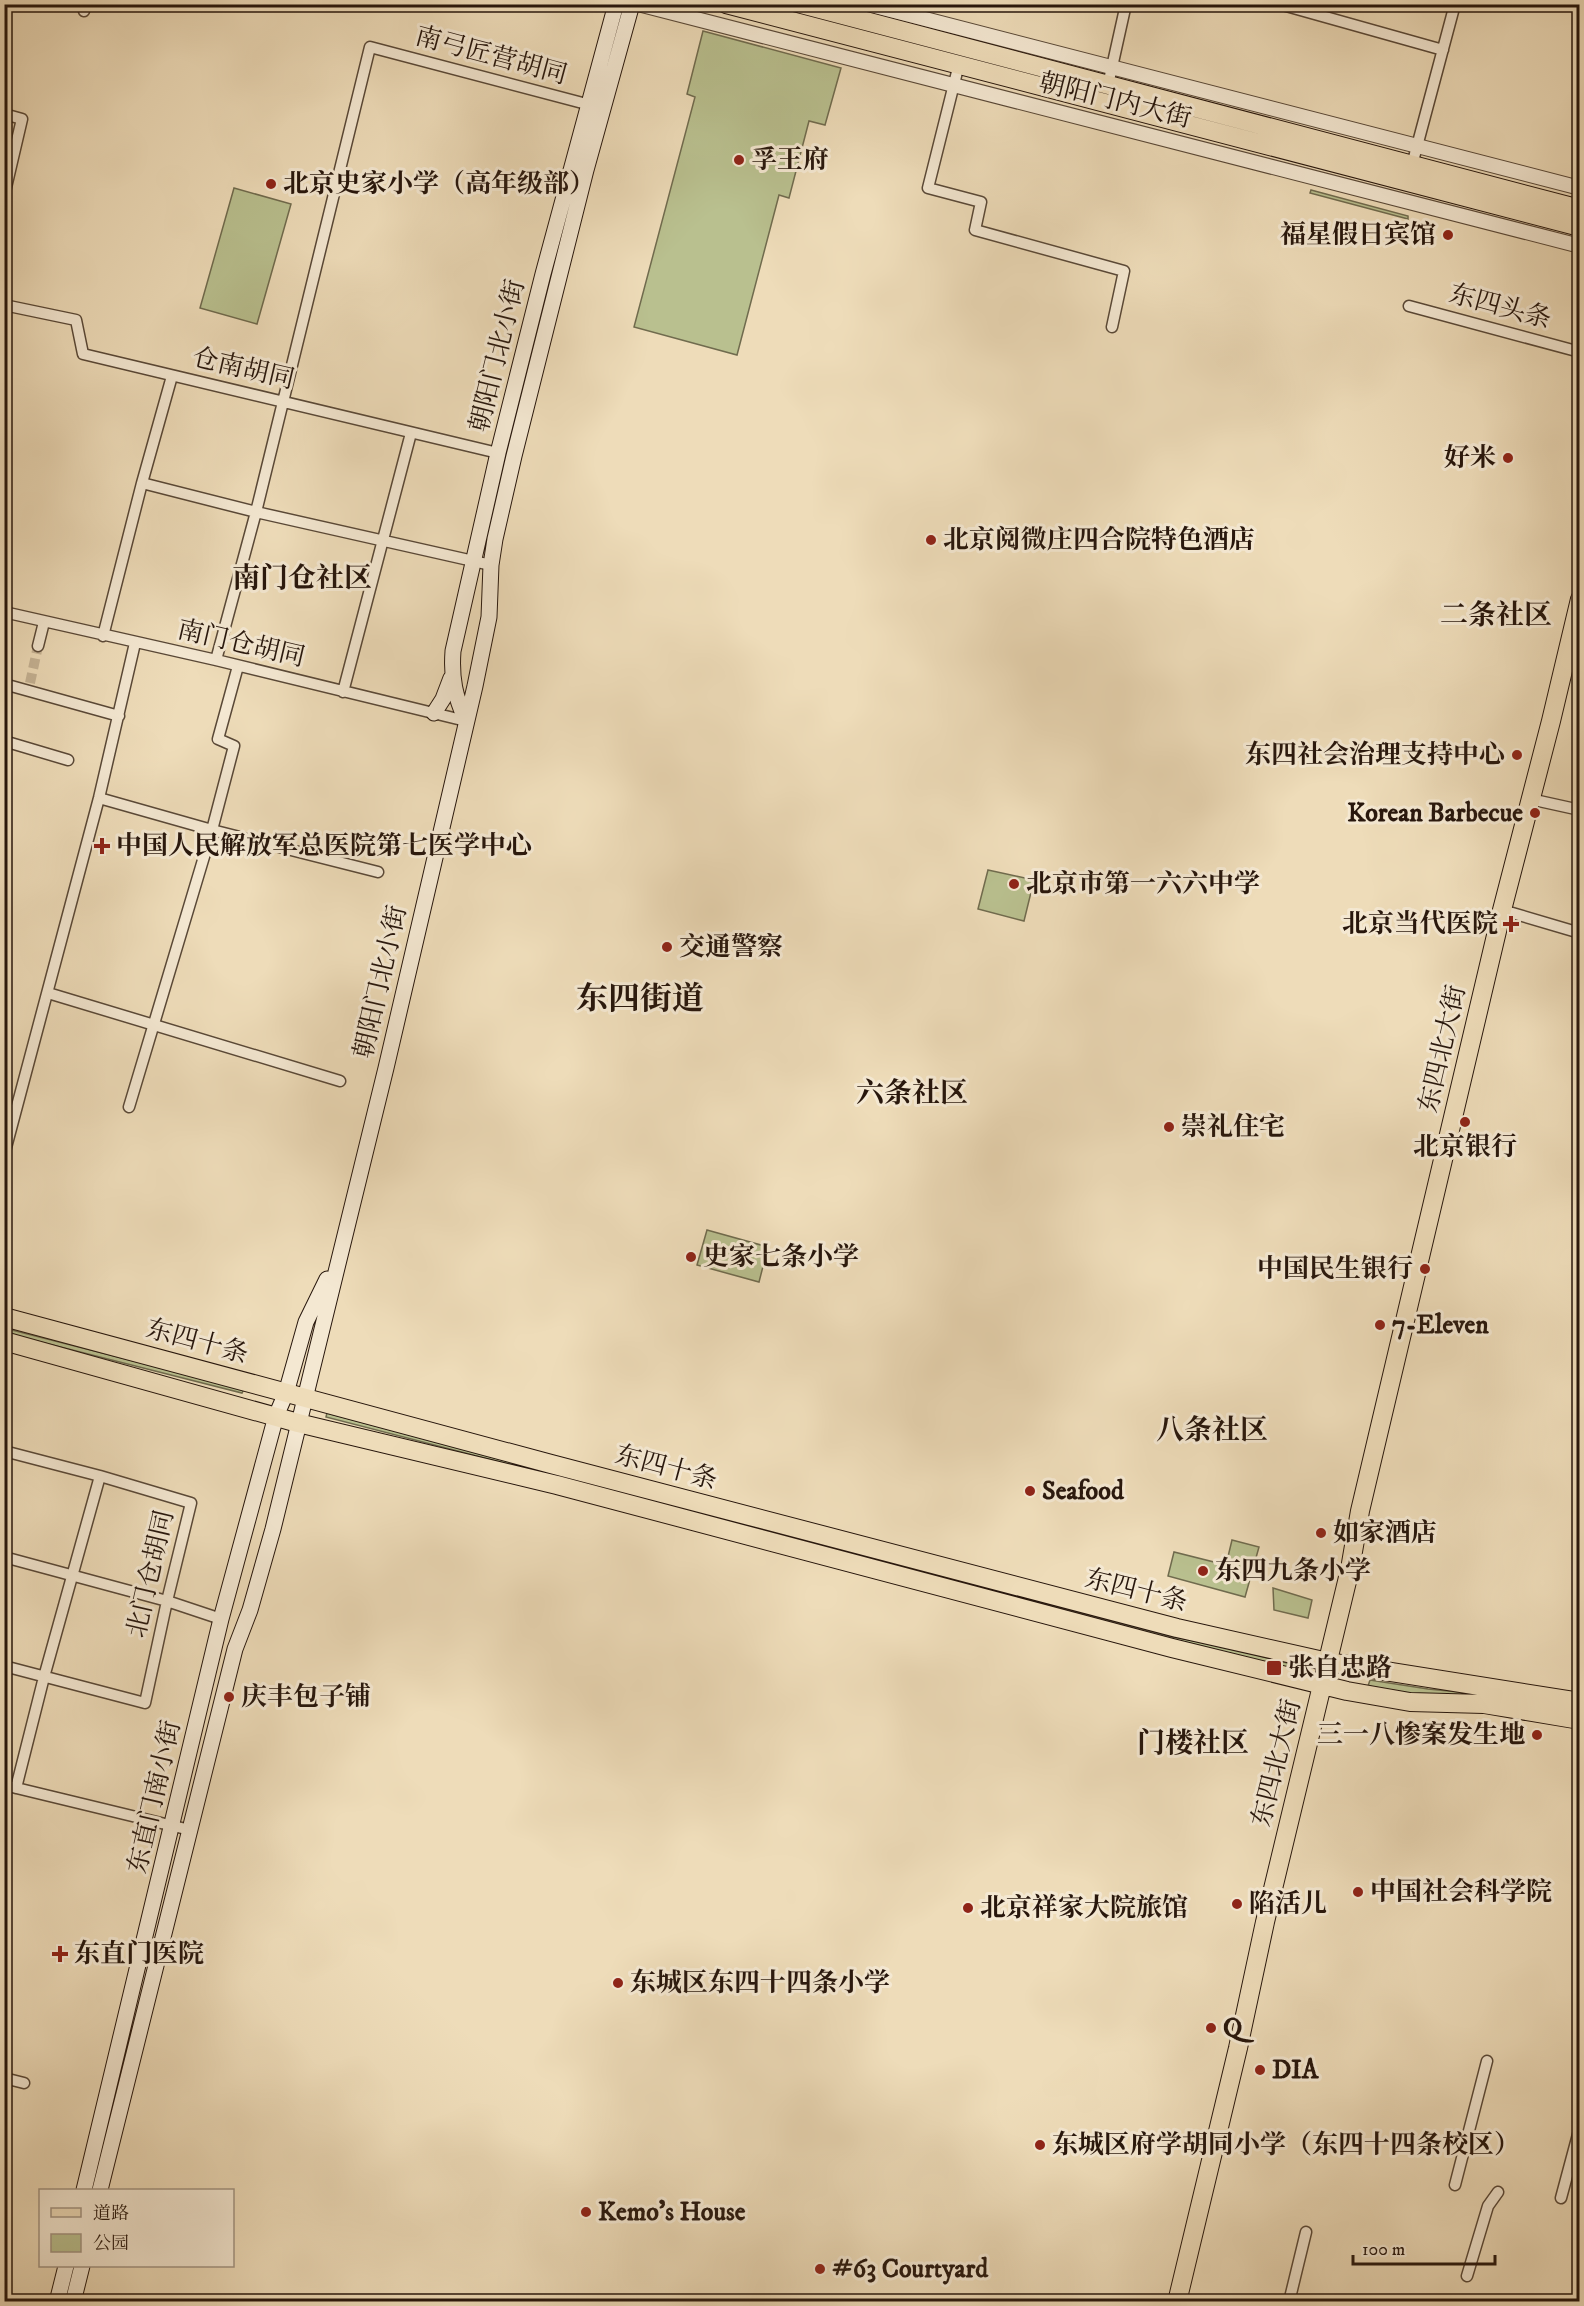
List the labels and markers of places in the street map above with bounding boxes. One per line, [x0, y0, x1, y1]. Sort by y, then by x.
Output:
place label: 孚王府 [751, 144, 829, 177]
marker: 孚王府 [732, 153, 746, 167]
place label: 北京史家小学（高年级部） [283, 168, 595, 201]
marker: 北京史家小学（高年级部） [264, 177, 278, 191]
place label: 福星假日宾馆 [1280, 219, 1436, 252]
marker: 福星假日宾馆 [1441, 228, 1455, 242]
place label: 好米 [1444, 442, 1496, 475]
marker: 好米 [1501, 451, 1515, 465]
place label: 北京阅微庄四合院特色酒店 [943, 524, 1255, 557]
marker: 北京阅微庄四合院特色酒店 [924, 533, 938, 547]
place label: 东四社会治理支持中心 [1245, 739, 1505, 772]
marker: 东四社会治理支持中心 [1510, 748, 1524, 762]
place label: Korean Barbecue [1347, 797, 1523, 830]
marker: Korean Barbecue [1528, 806, 1542, 820]
place label: 中国人民解放军总医院第七医学中心 [116, 830, 532, 863]
marker: 中国人民解放军总医院第七医学中心 [93, 837, 111, 855]
place label: 北京市第一六六中学 [1026, 868, 1260, 901]
marker: 北京市第一六六中学 [1007, 877, 1021, 891]
place label: 北京当代医院 [1342, 908, 1498, 941]
marker: 北京当代医院 [1502, 915, 1520, 933]
place label: 交通警察 [679, 931, 783, 964]
marker: 交通警察 [660, 940, 674, 954]
place label: 崇礼住宅 [1181, 1111, 1285, 1144]
marker: 北京银行 [1458, 1115, 1472, 1129]
marker: 崇礼住宅 [1162, 1120, 1176, 1134]
place label: 北京银行 [1413, 1131, 1517, 1164]
place label: 史家七条小学 [703, 1241, 859, 1274]
marker: 史家七条小学 [684, 1250, 698, 1264]
place label: 中国民生银行 [1257, 1253, 1413, 1286]
marker: 中国民生银行 [1418, 1262, 1432, 1276]
place label: 7-Eleven [1392, 1309, 1489, 1342]
marker: 7-Eleven [1373, 1318, 1387, 1332]
place label: Seafood [1042, 1475, 1125, 1508]
marker: Seafood [1023, 1484, 1037, 1498]
place label: 如家酒店 [1333, 1517, 1437, 1550]
marker: 如家酒店 [1314, 1526, 1328, 1540]
place label: 东四九条小学 [1215, 1555, 1371, 1588]
marker: 东四九条小学 [1196, 1564, 1210, 1578]
place label: 张自忠路 [1288, 1652, 1392, 1685]
marker: 张自忠路 [1265, 1659, 1283, 1677]
place label: 庆丰包子铺 [241, 1681, 371, 1714]
marker: 庆丰包子铺 [222, 1690, 236, 1704]
place label: 三一八惨案发生地 [1317, 1719, 1525, 1752]
marker: 三一八惨案发生地 [1530, 1728, 1544, 1742]
place label: 中国社会科学院 [1370, 1876, 1552, 1909]
marker: 中国社会科学院 [1351, 1885, 1365, 1899]
place label: 陷活儿 [1249, 1888, 1327, 1921]
place label: 北京祥家大院旅馆 [980, 1892, 1188, 1925]
marker: 陷活儿 [1230, 1897, 1244, 1911]
marker: 北京祥家大院旅馆 [961, 1901, 975, 1915]
place label: 东直门医院 [74, 1938, 204, 1971]
marker: 东直门医院 [51, 1945, 69, 1963]
place label: 东城区东四十四条小学 [630, 1967, 890, 2000]
marker: 东城区东四十四条小学 [611, 1976, 625, 1990]
place label: Q [1223, 2012, 1255, 2045]
marker: Q [1204, 2021, 1218, 2035]
place label: DIA [1272, 2054, 1320, 2087]
marker: DIA [1253, 2063, 1267, 2077]
place label: 东城区府学胡同小学（东四十四条校区） [1052, 2129, 1520, 2162]
marker: 东城区府学胡同小学（东四十四条校区） [1033, 2138, 1047, 2152]
place label: Kemo's House [598, 2196, 746, 2229]
marker: Kemo's House [579, 2205, 593, 2219]
place label: #63 Courtyard [832, 2253, 989, 2286]
marker: #63 Courtyard [813, 2262, 827, 2276]

